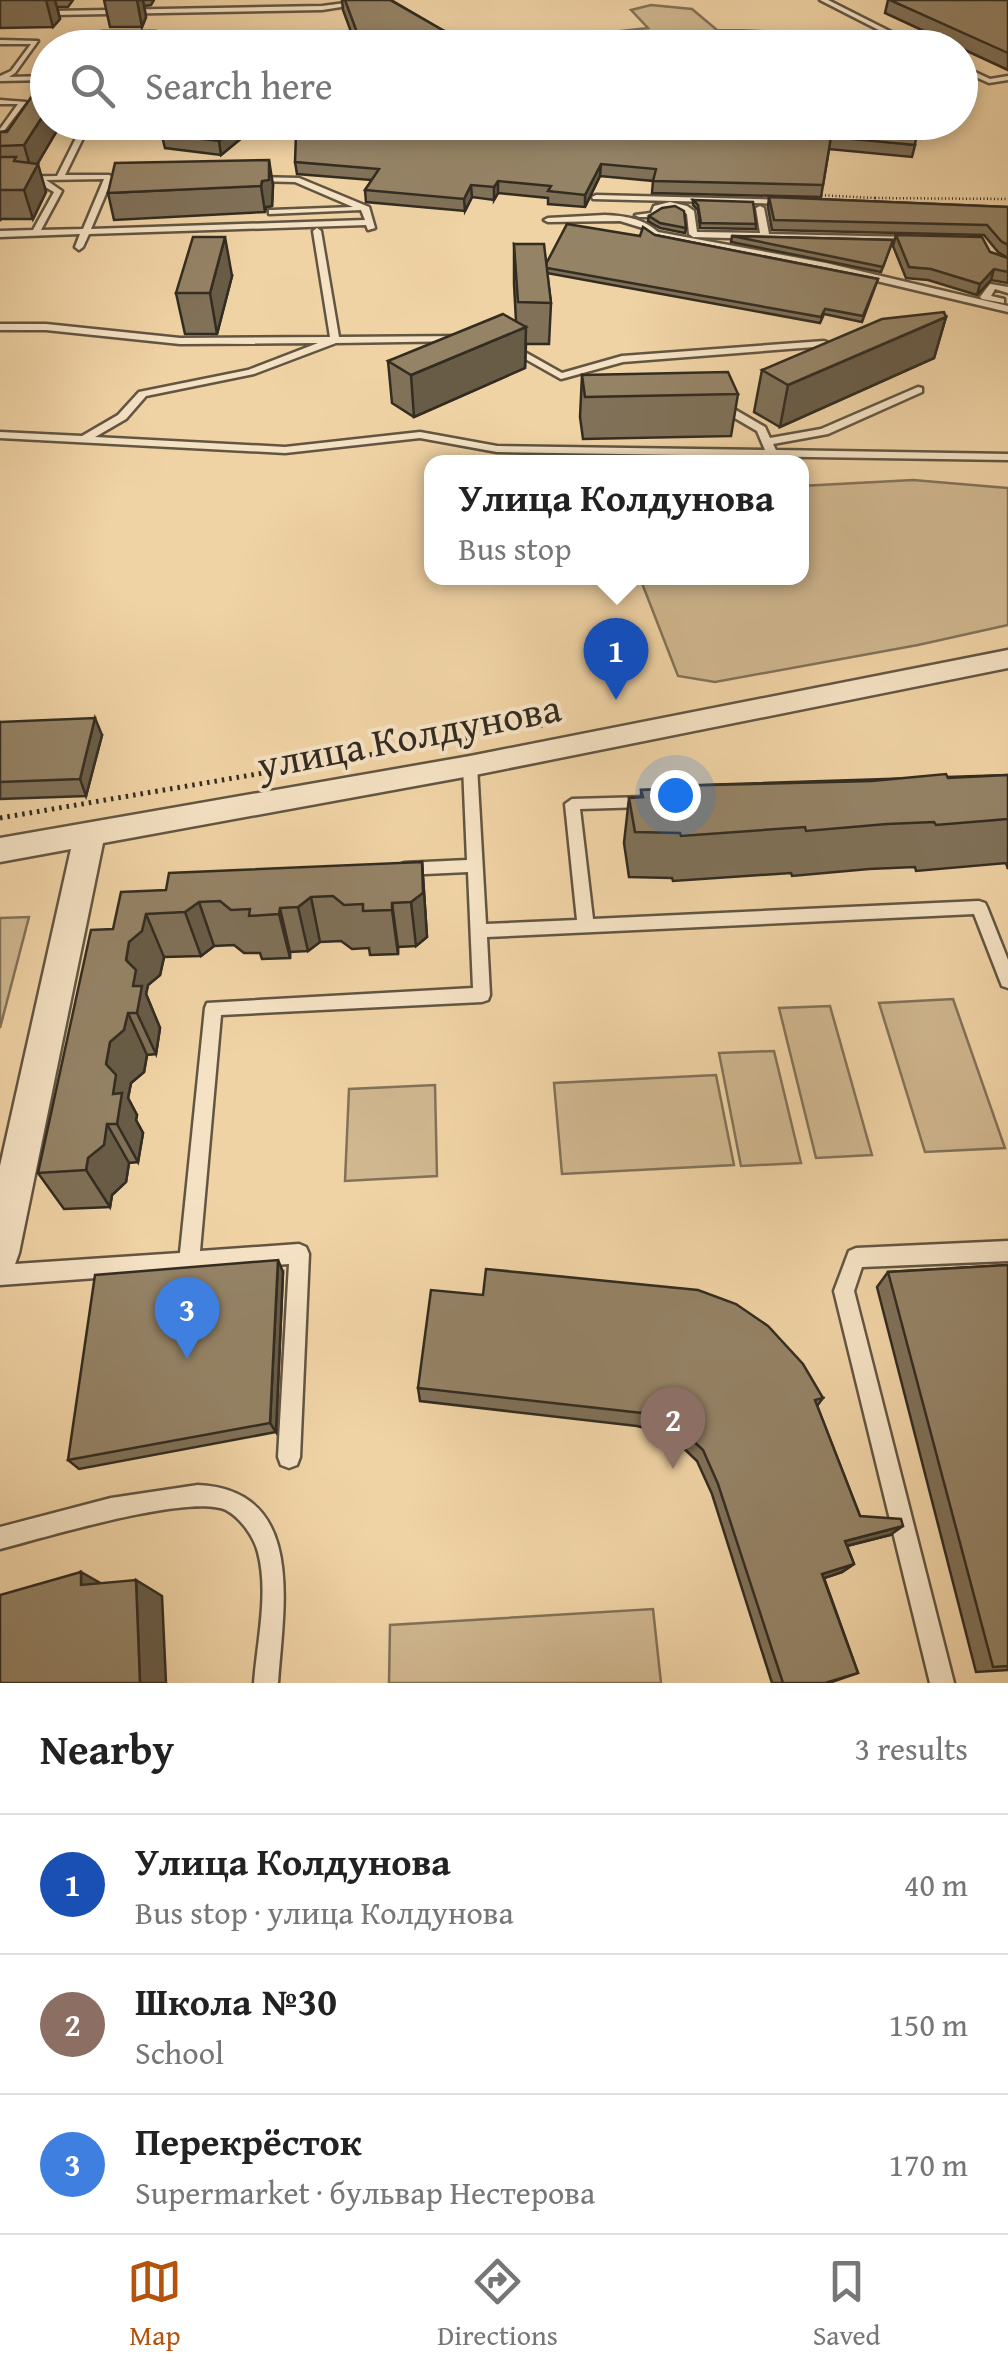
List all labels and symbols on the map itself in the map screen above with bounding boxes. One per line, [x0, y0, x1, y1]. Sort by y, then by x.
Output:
pin: 1 [584, 618, 648, 700]
street label: улица Колдунова [251, 677, 566, 794]
your location [650, 770, 701, 821]
pin: 3 [154, 1276, 220, 1359]
pin: 2 [640, 1386, 706, 1469]

